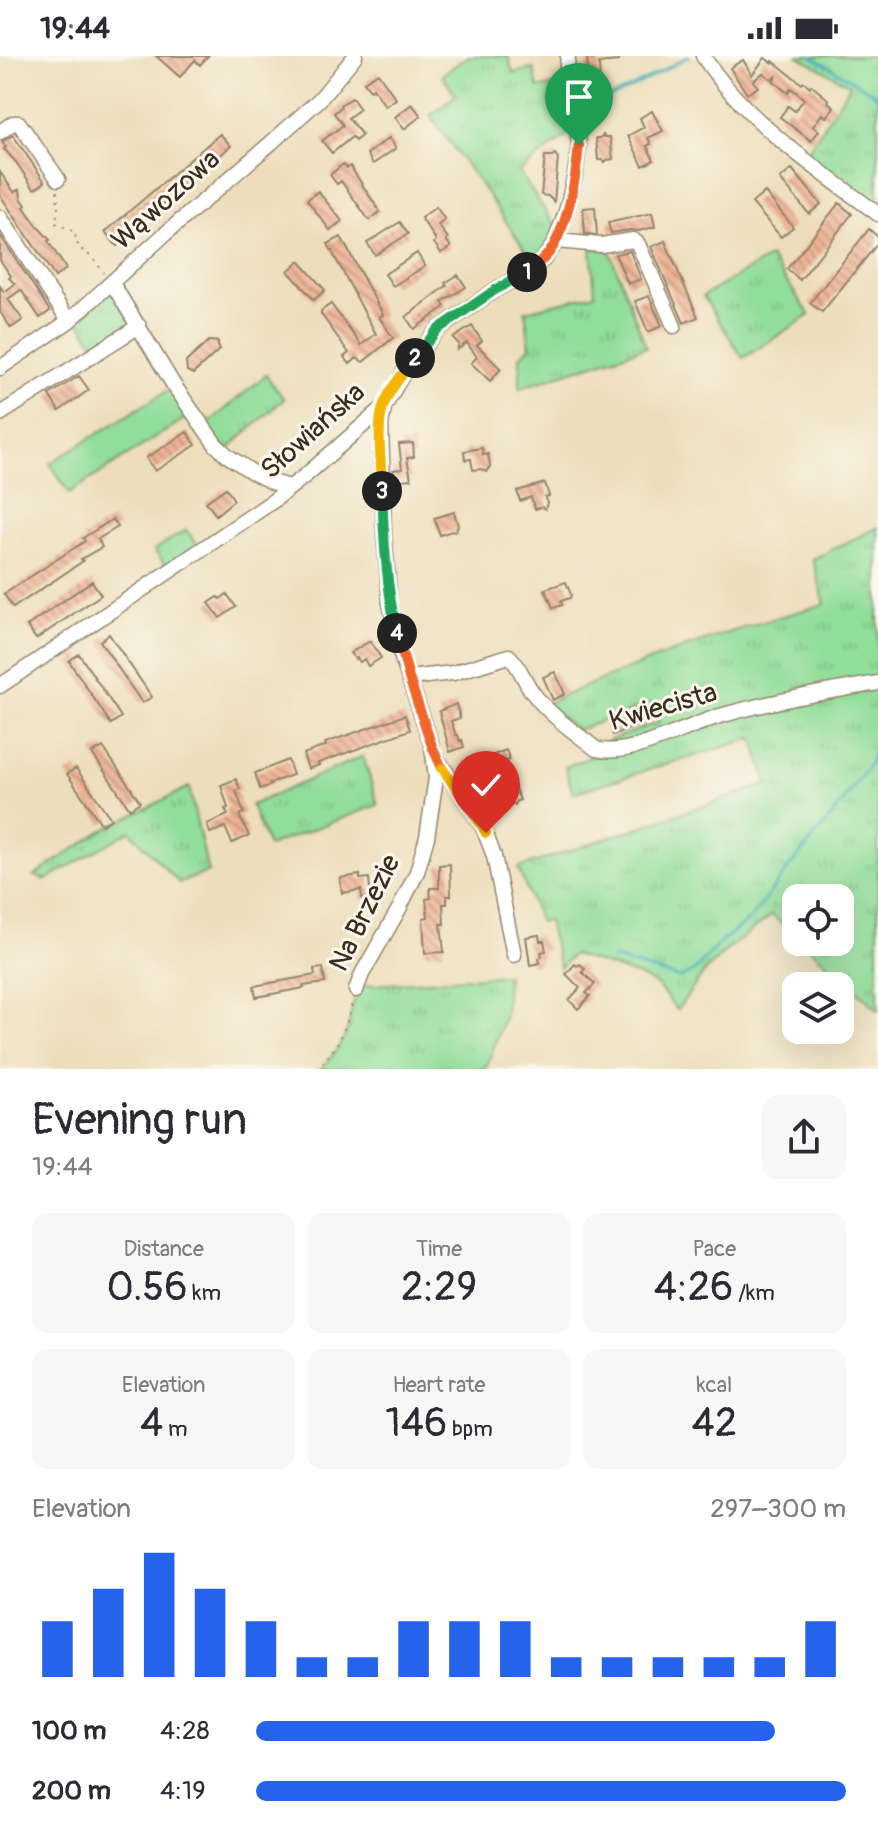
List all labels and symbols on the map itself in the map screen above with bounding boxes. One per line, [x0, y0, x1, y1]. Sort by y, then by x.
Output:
pin [545, 63, 613, 145]
street label: Wąwozowa [105, 142, 227, 258]
pin: 1 [507, 252, 547, 292]
pin: 2 [395, 338, 435, 378]
street label: Słowiańska [254, 375, 372, 487]
pin: 3 [362, 471, 402, 511]
pin: 4 [377, 613, 417, 653]
street label: Kwiecista [605, 675, 721, 739]
pin [452, 751, 520, 833]
street label: Na Brzezie [322, 849, 408, 977]

